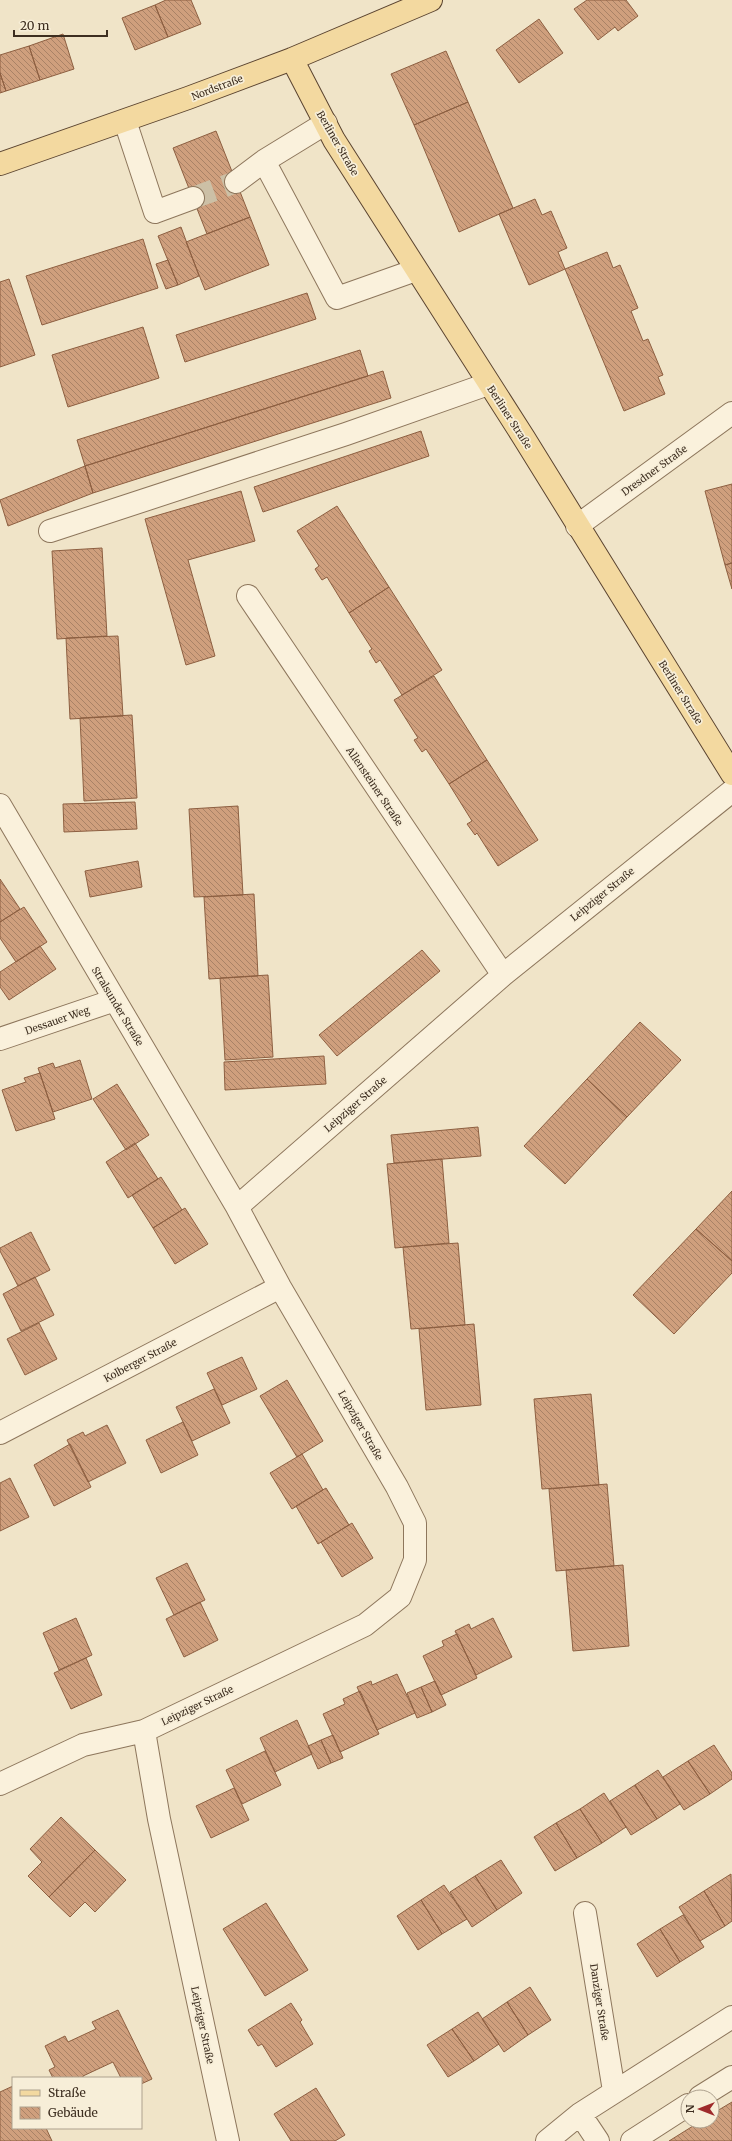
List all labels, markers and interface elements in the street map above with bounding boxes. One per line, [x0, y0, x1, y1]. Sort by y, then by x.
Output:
scale bar [14, 12, 107, 38]
text: 20 m [20, 18, 49, 33]
street label: Nordstraße [190, 72, 245, 103]
street label: Berliner Straße [314, 108, 361, 178]
street label: Berliner Straße [484, 383, 535, 451]
street label: Dresdner Straße [619, 442, 690, 499]
street label: Berliner Straße [656, 658, 705, 727]
street label: Allensteiner Straße [343, 743, 406, 828]
street label: Leipziger Straße [568, 865, 637, 924]
street label: Stralsunder Straße [89, 964, 146, 1048]
street label: Dessauer Weg [23, 1003, 91, 1038]
street label: Leipziger Straße [321, 1074, 389, 1135]
street label: Kolberger Straße [101, 1336, 179, 1385]
street label: Leipziger Straße [335, 1388, 386, 1463]
street label: Leipziger Straße [159, 1682, 235, 1729]
street label: Danziger Straße [587, 1963, 612, 2041]
street label: Leipziger Straße [188, 1985, 217, 2065]
legend [12, 2077, 142, 2129]
text: Straße [48, 2085, 86, 2100]
north arrow [680, 2089, 720, 2129]
text: N [683, 2104, 697, 2113]
text: Gebäude [48, 2105, 98, 2120]

